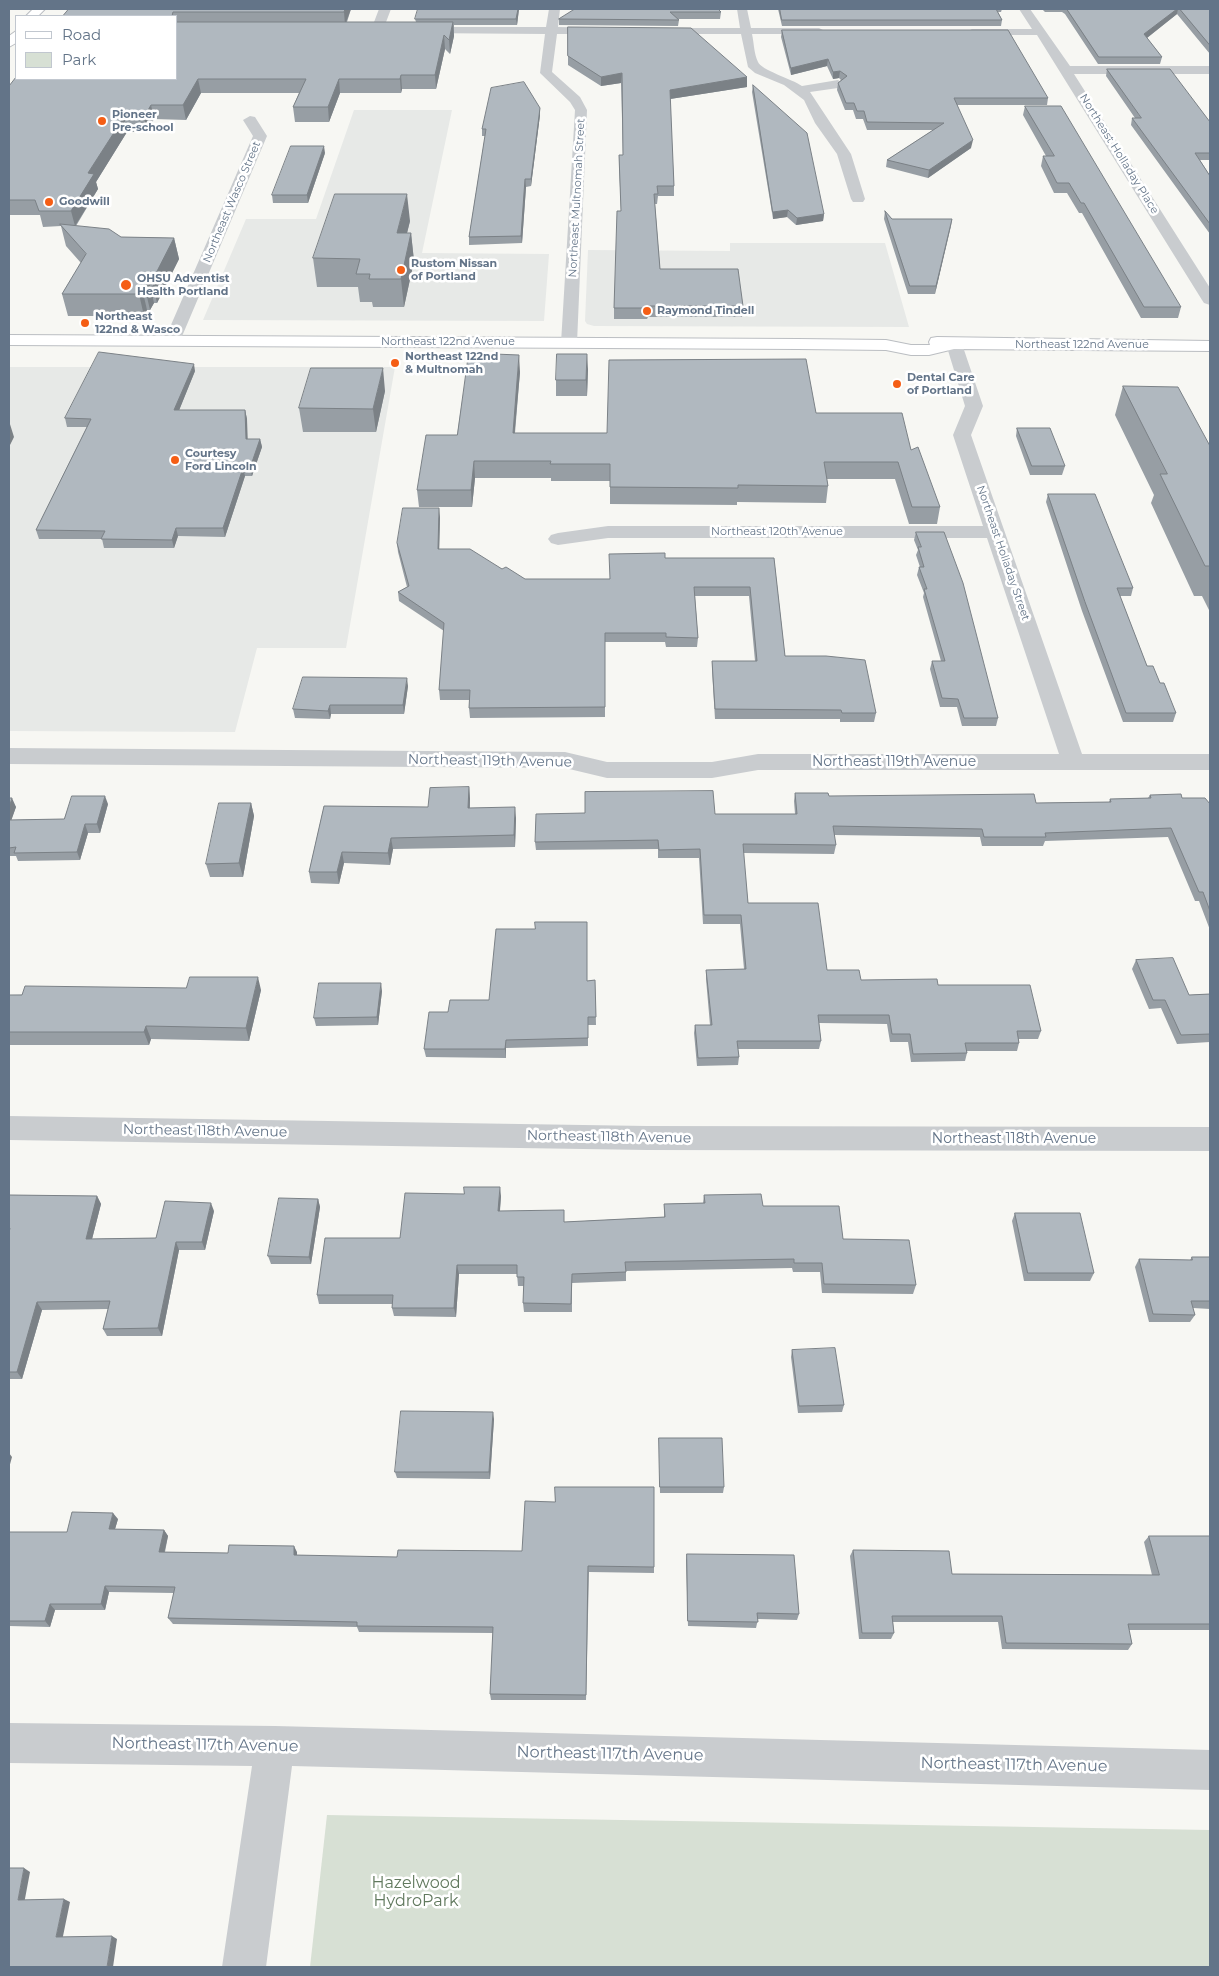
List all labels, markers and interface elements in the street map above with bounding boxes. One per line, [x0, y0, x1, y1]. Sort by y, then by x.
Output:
legend [15, 15, 178, 80]
text: Road [62, 25, 101, 44]
text: Park [62, 50, 96, 69]
street label: Northeast Holladay Place [1077, 92, 1161, 216]
place label: Pioneer Pre-school [112, 108, 174, 134]
marker: Pioneer Pre-school [96, 115, 108, 127]
street label: Northeast Multnomah Street [566, 118, 588, 278]
street label: Northeast Wasco Street [200, 139, 264, 265]
place label: Goodwill [59, 195, 110, 209]
marker: Goodwill [43, 196, 55, 208]
place label: Rustom Nissan of Portland [411, 257, 497, 283]
marker: Rustom Nissan of Portland [395, 264, 407, 276]
place label: OHSU Adventist Health Portland [137, 272, 230, 298]
marker: OHSU Adventist Health Portland [119, 278, 133, 292]
place label: Raymond Tindell [657, 304, 754, 318]
marker: Raymond Tindell [641, 305, 653, 317]
place label: Northeast 122nd & Wasco [95, 310, 180, 336]
marker: Northeast 122nd & Wasco [79, 317, 91, 329]
street label: Northeast 122nd Avenue [381, 335, 515, 349]
street label: Northeast 122nd Avenue [1015, 338, 1149, 352]
place label: Northeast 122nd & Multnomah [405, 350, 498, 376]
marker: Northeast 122nd & Multnomah [389, 357, 401, 369]
place label: Dental Care of Portland [907, 371, 975, 397]
marker: Dental Care of Portland [891, 378, 903, 390]
place label: Courtesy Ford Lincoln [185, 447, 257, 473]
marker: Courtesy Ford Lincoln [169, 454, 181, 466]
street label: Northeast Holladay Street [974, 484, 1032, 622]
street label: Northeast 120th Avenue [711, 525, 843, 539]
street label: Northeast 119th Avenue [408, 751, 572, 771]
street label: Northeast 119th Avenue [812, 754, 976, 770]
street label: Northeast 118th Avenue [123, 1121, 287, 1141]
street label: Northeast 118th Avenue [527, 1127, 691, 1147]
street label: Northeast 118th Avenue [932, 1131, 1096, 1147]
street label: Northeast 117th Avenue [111, 1734, 299, 1756]
street label: Northeast 117th Avenue [516, 1743, 704, 1765]
street label: Northeast 117th Avenue [920, 1754, 1108, 1776]
park label: Hazelwood HydroPark [371, 1873, 461, 1911]

